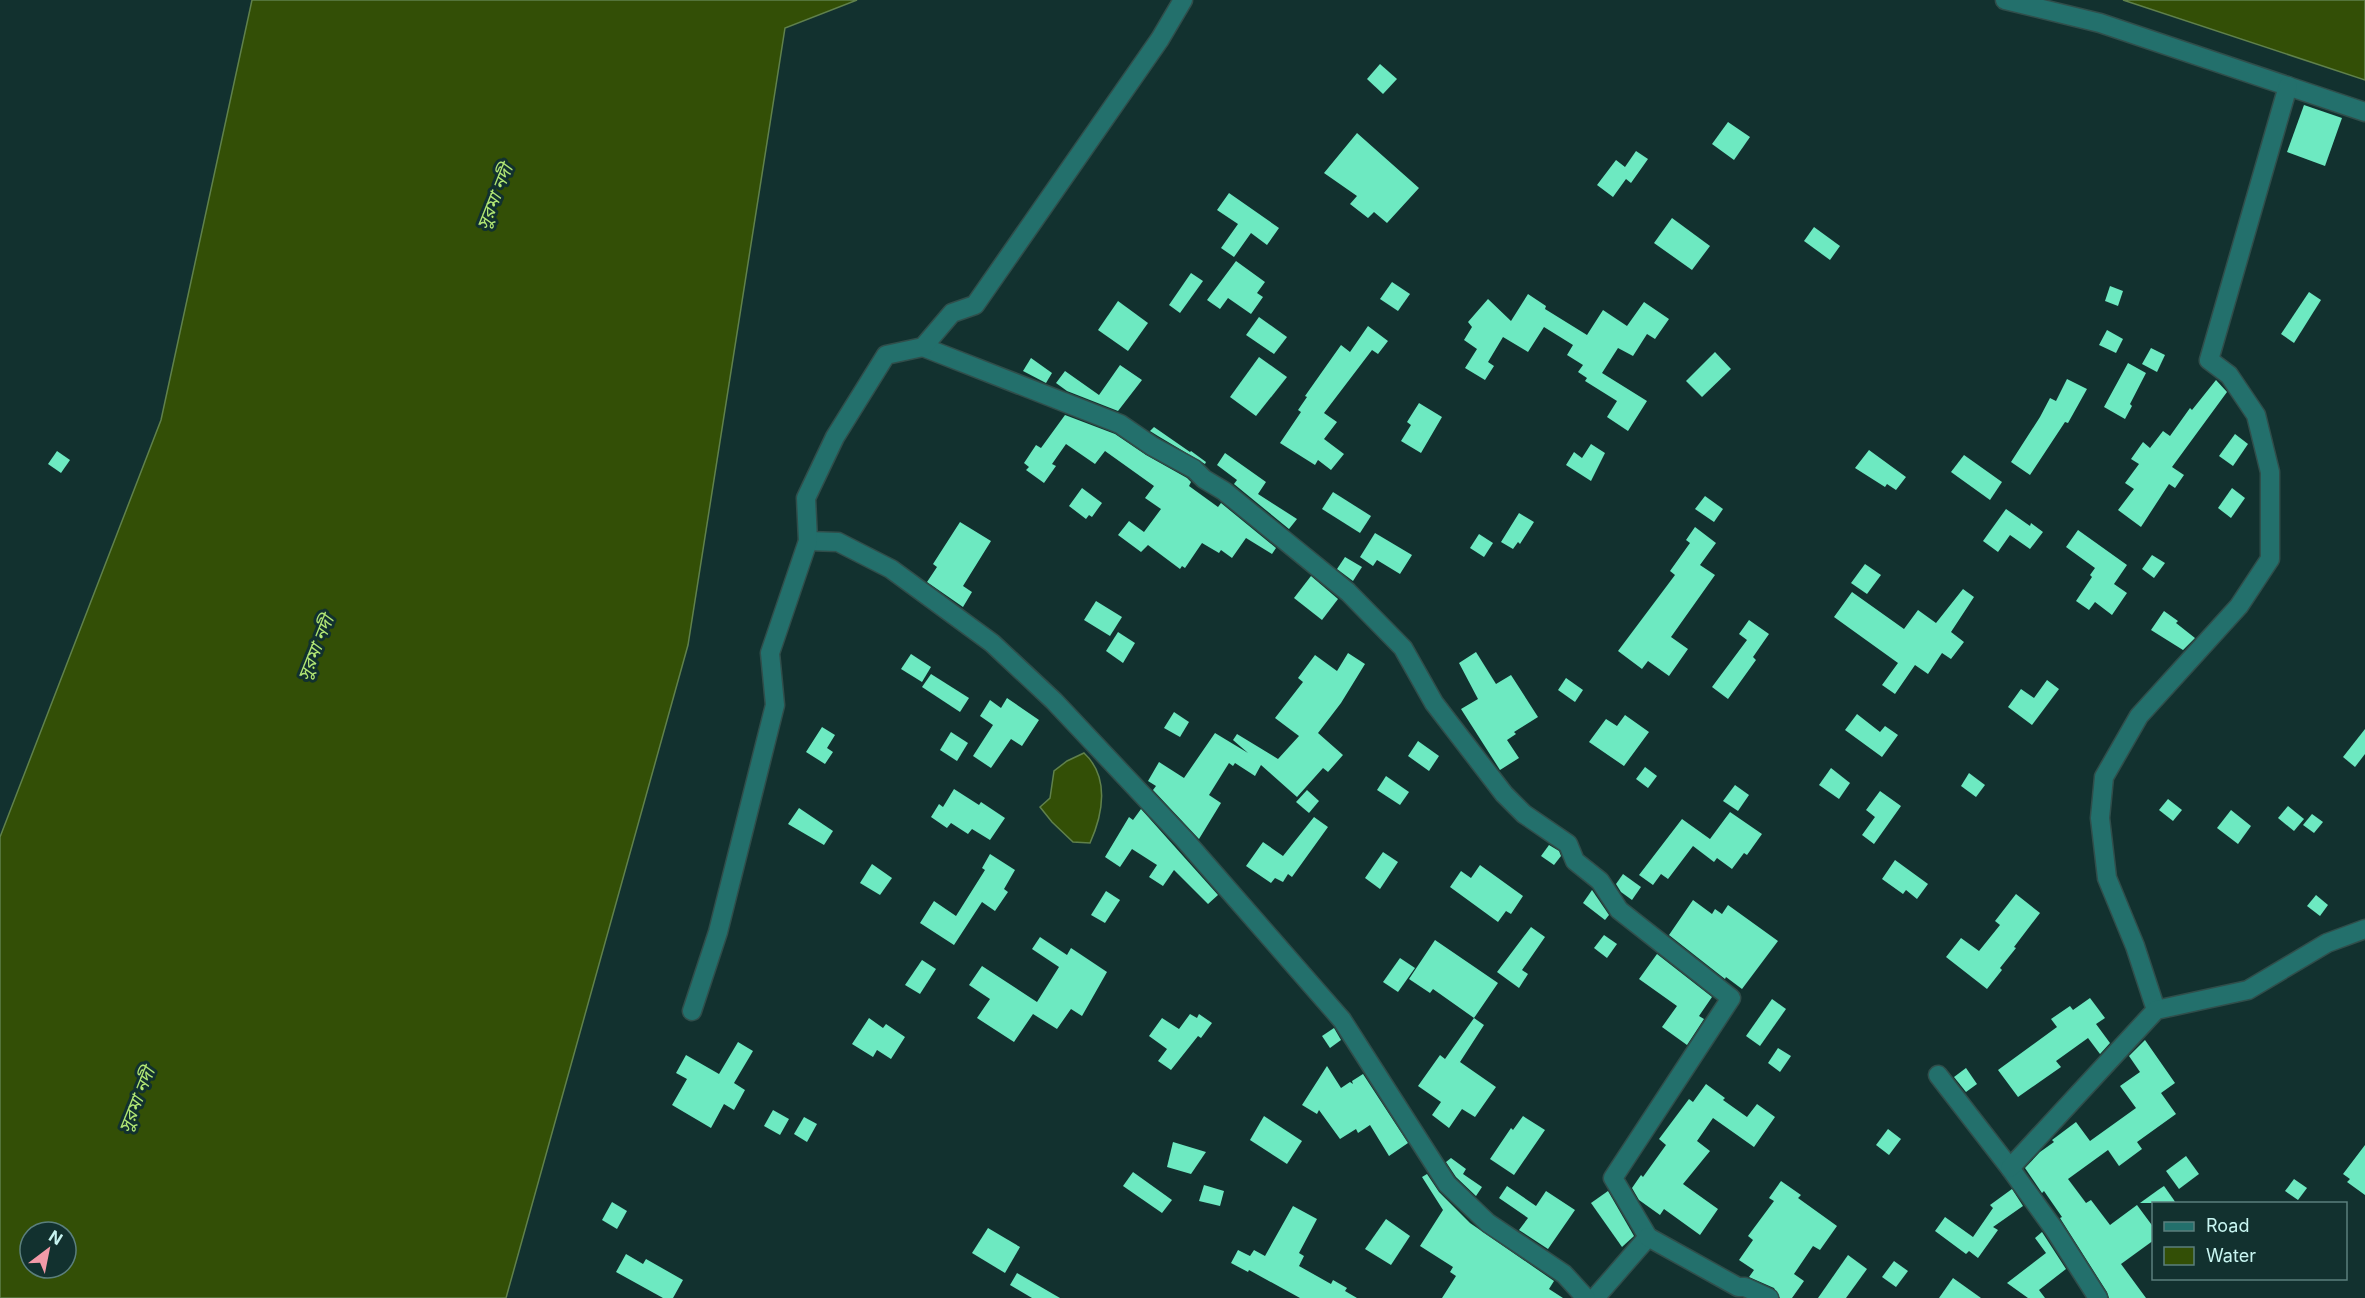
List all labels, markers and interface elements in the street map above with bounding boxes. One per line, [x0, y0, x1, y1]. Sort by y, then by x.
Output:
water label: সুরমা নদী [472, 158, 519, 233]
water label: সুরমা নদী [293, 609, 340, 684]
water label: সুরমা নদী [114, 1061, 161, 1136]
legend [2152, 1202, 2347, 1280]
text: Road [2206, 1215, 2249, 1236]
north arrow [18, 1220, 78, 1280]
text: N [45, 1226, 66, 1249]
text: Water [2206, 1245, 2256, 1266]

